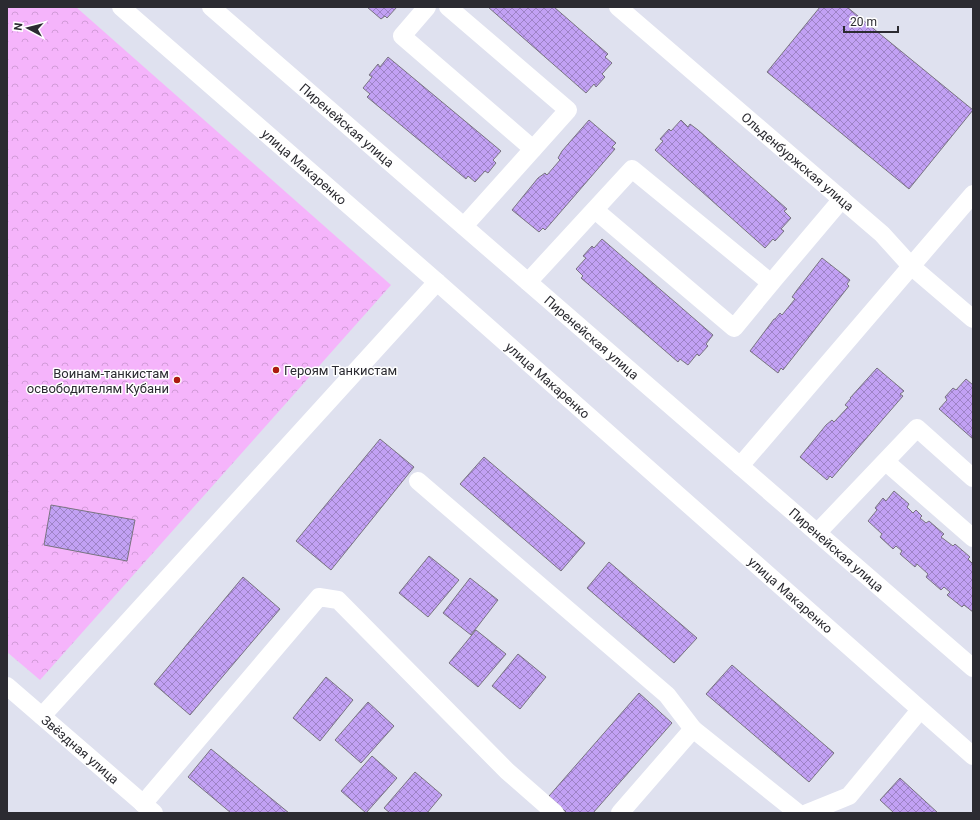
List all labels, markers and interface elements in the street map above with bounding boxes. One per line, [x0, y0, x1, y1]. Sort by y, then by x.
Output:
north arrow [8, 8, 48, 48]
scale bar [844, 8, 898, 34]
text: 20 m [850, 15, 877, 29]
text: N [12, 22, 26, 31]
street label: Пиренейская улица [297, 80, 397, 170]
street label: Ольденбуржская улица [739, 109, 857, 214]
street label: улица Макаренко [259, 126, 350, 207]
street label: Пиренейская улица [541, 292, 642, 382]
street label: улица Макаренко [503, 339, 593, 421]
place label: Героям Танкистам [284, 363, 397, 378]
marker: Героям Танкистам [271, 365, 281, 375]
place label: Воинам-танкистам освободителям Кубани [27, 366, 169, 396]
marker: Воинам-танкистам освободителям Кубани [172, 375, 182, 385]
street label: Пиренейская улица [786, 505, 887, 595]
street label: улица Макаренко [745, 554, 836, 636]
street label: Звёздная улица [39, 712, 122, 787]

